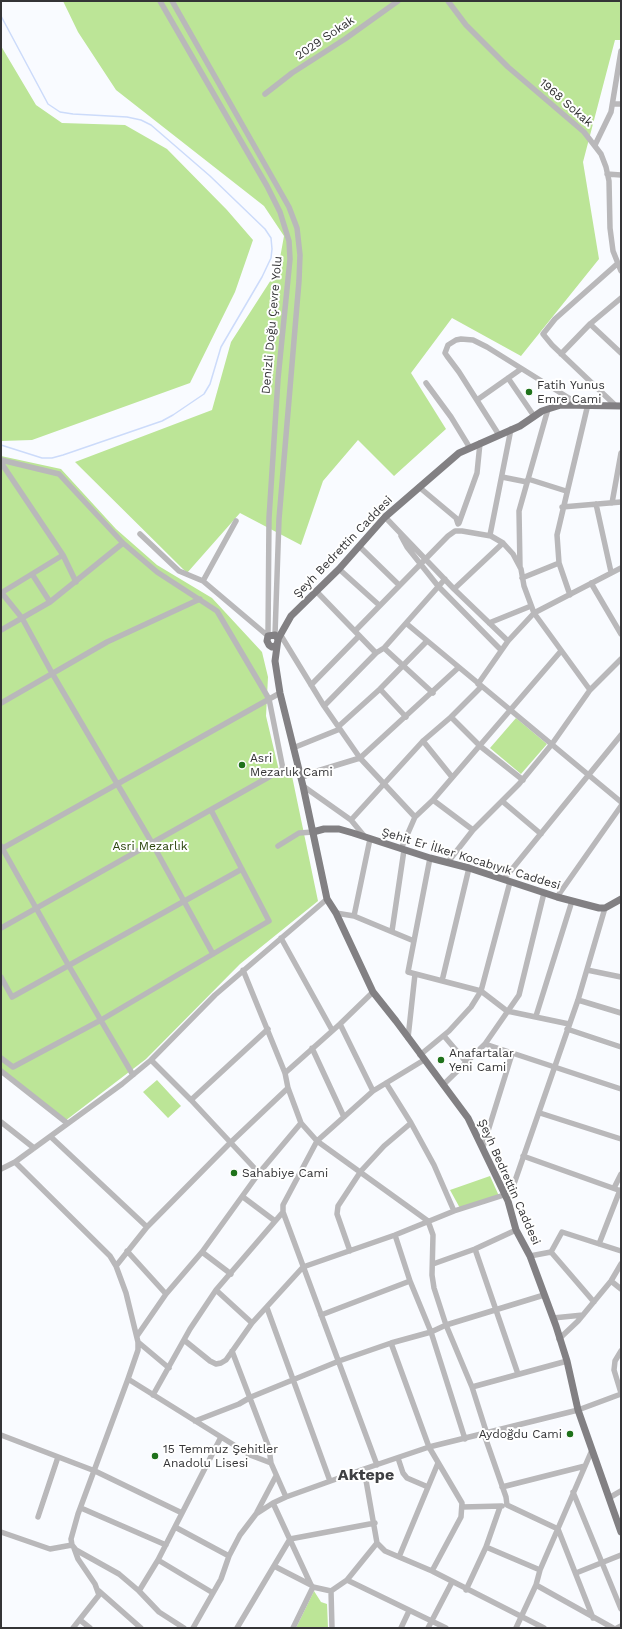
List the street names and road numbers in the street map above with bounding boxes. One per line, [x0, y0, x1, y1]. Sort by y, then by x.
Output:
street label: 2029 Sokak [293, 13, 357, 63]
street label: 1968 Sokak [536, 76, 596, 130]
street label: Denizli Doğu Çevre Yolu [259, 255, 285, 395]
street label: Şeyh Bedrettin Caddesi [290, 493, 396, 601]
street label: Şehit Er İlker Kocabıyık Caddesi [380, 825, 562, 893]
street label: Şeyh Bedrettin Caddesi [475, 1117, 543, 1247]

